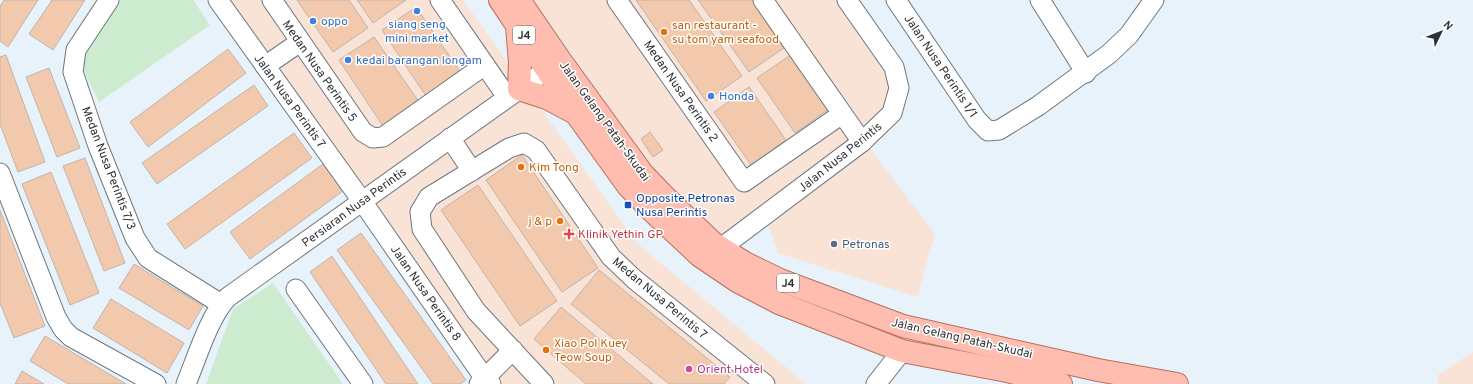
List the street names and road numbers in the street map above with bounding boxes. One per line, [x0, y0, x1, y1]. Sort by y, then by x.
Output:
street label: Jalan Nusa Perintis 1/1 [900, 12, 981, 121]
street label: Medan Nusa Perintis 5 [278, 18, 360, 126]
road number: J4 [513, 26, 535, 44]
street label: Medan Nusa Perintis 2 [639, 38, 721, 146]
street label: Jalan Nusa Perintis 7 [250, 52, 329, 152]
street label: Jalan Gelang Patah-Skudai [555, 58, 653, 185]
street label: Medan Nusa Perintis 7/3 [77, 104, 139, 232]
street label: Jalan Nusa Perintis [795, 119, 886, 197]
street label: Persiaran Nusa Perintis [299, 164, 410, 251]
street label: Jalan Nusa Perintis 8 [386, 243, 464, 345]
street label: Medan Nusa Perintis 7 [609, 254, 710, 343]
road number: J4 [777, 274, 799, 292]
street label: Jalan Gelang Patah-Skudai [890, 315, 1034, 363]

